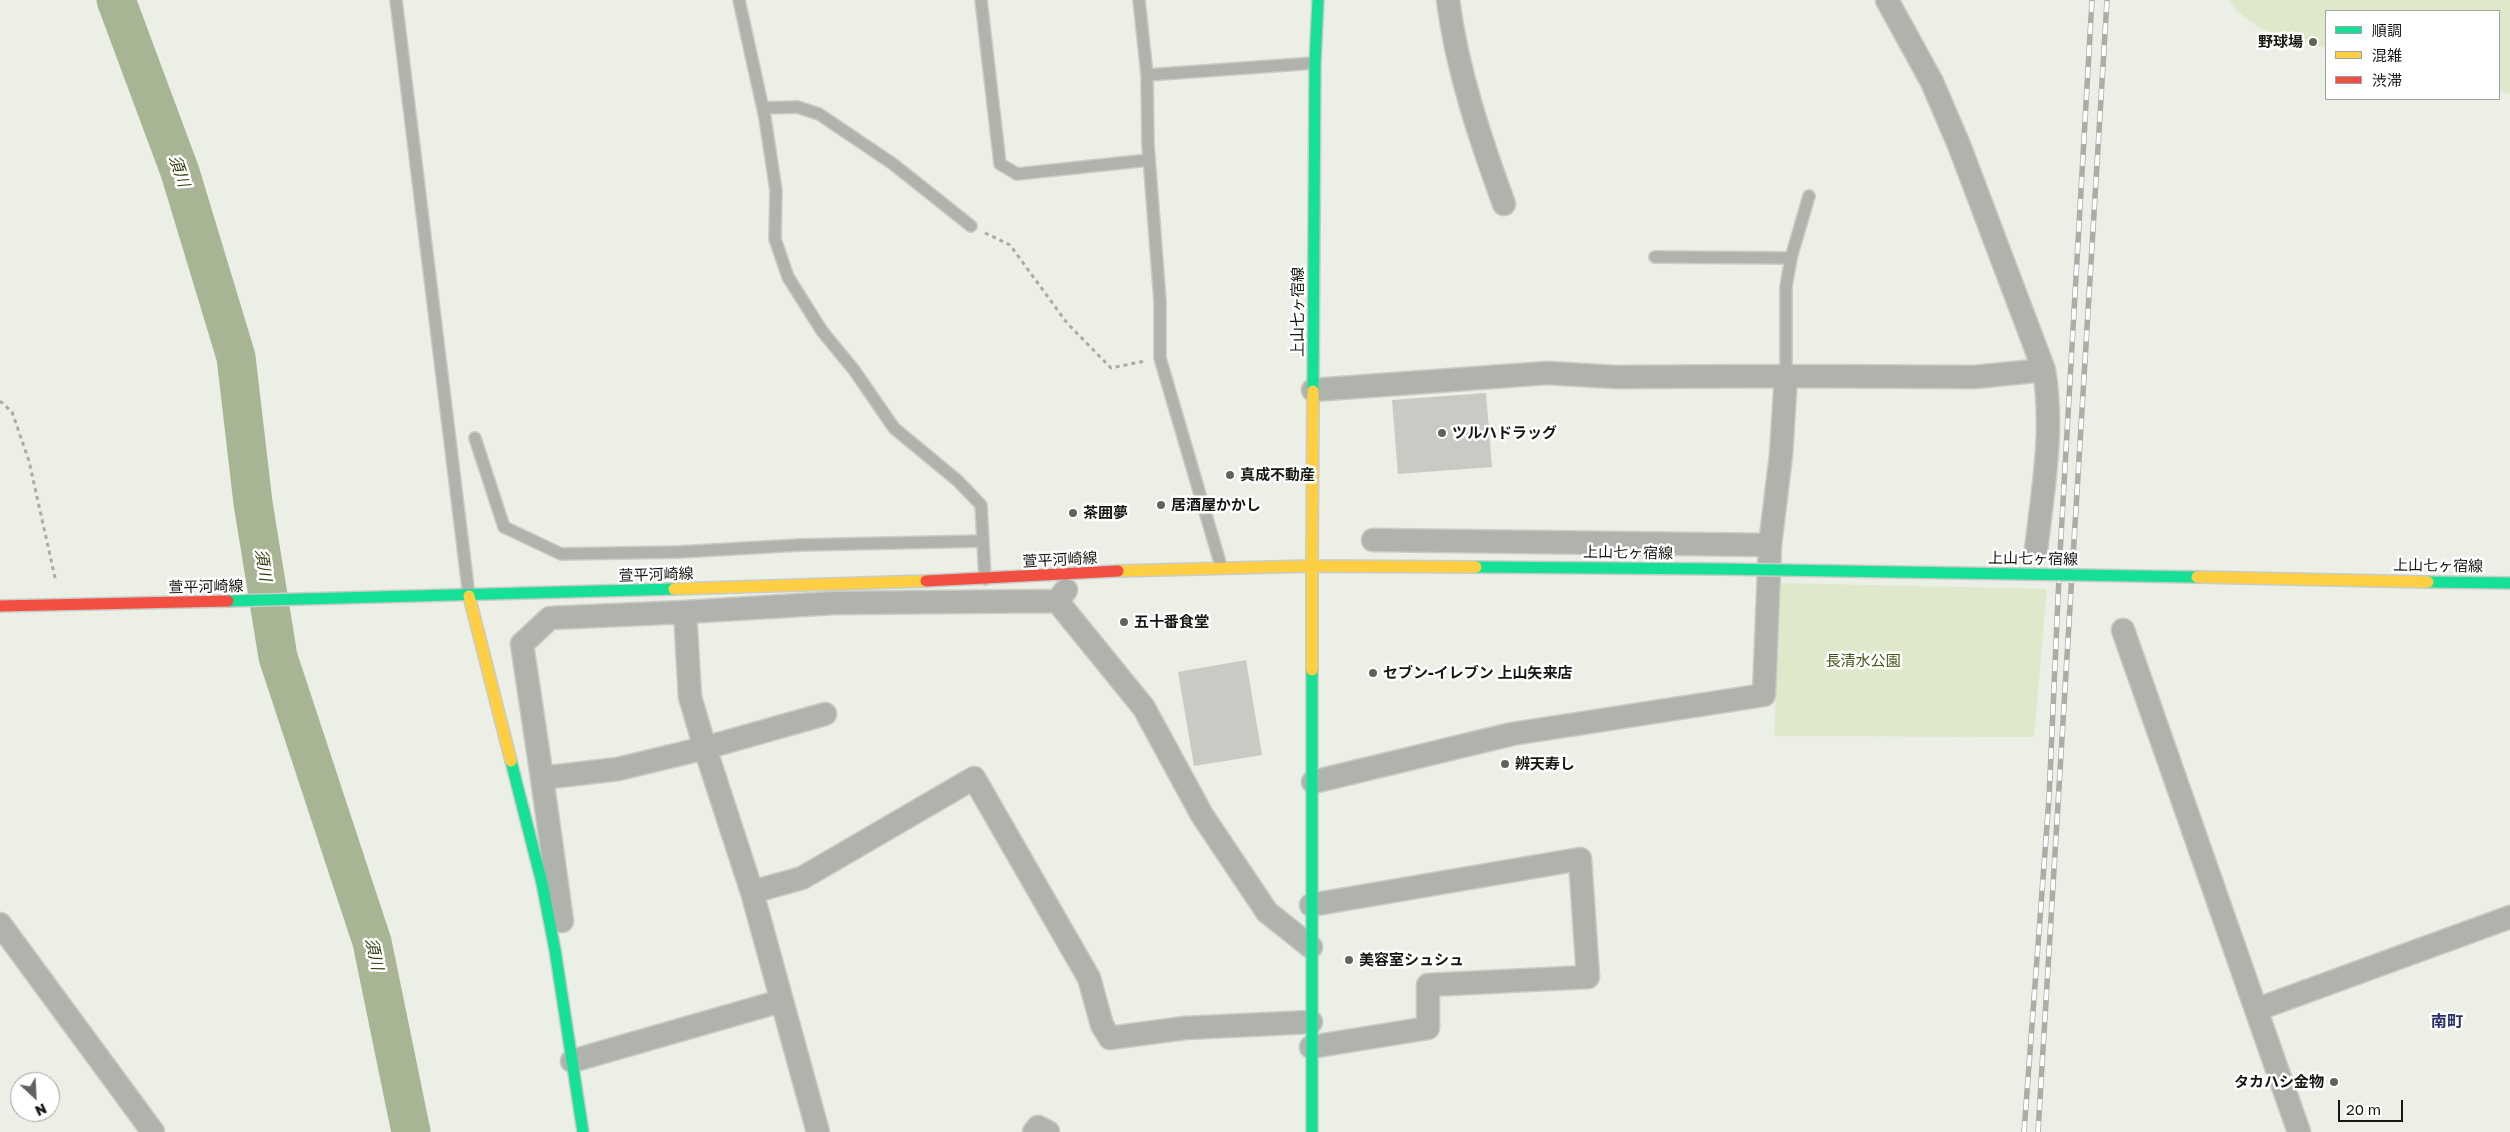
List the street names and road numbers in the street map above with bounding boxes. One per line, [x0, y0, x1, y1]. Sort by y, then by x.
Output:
street label: 上山七ヶ宿線 [1289, 267, 1307, 357]
street label: 上山七ヶ宿線 [1583, 543, 1673, 563]
street label: 萱平河崎線 [1022, 549, 1098, 571]
street label: 上山七ヶ宿線 [1988, 549, 2078, 569]
street label: 上山七ヶ宿線 [2393, 556, 2483, 576]
street label: 萱平河崎線 [618, 565, 694, 585]
street label: 萱平河崎線 [168, 577, 244, 597]

